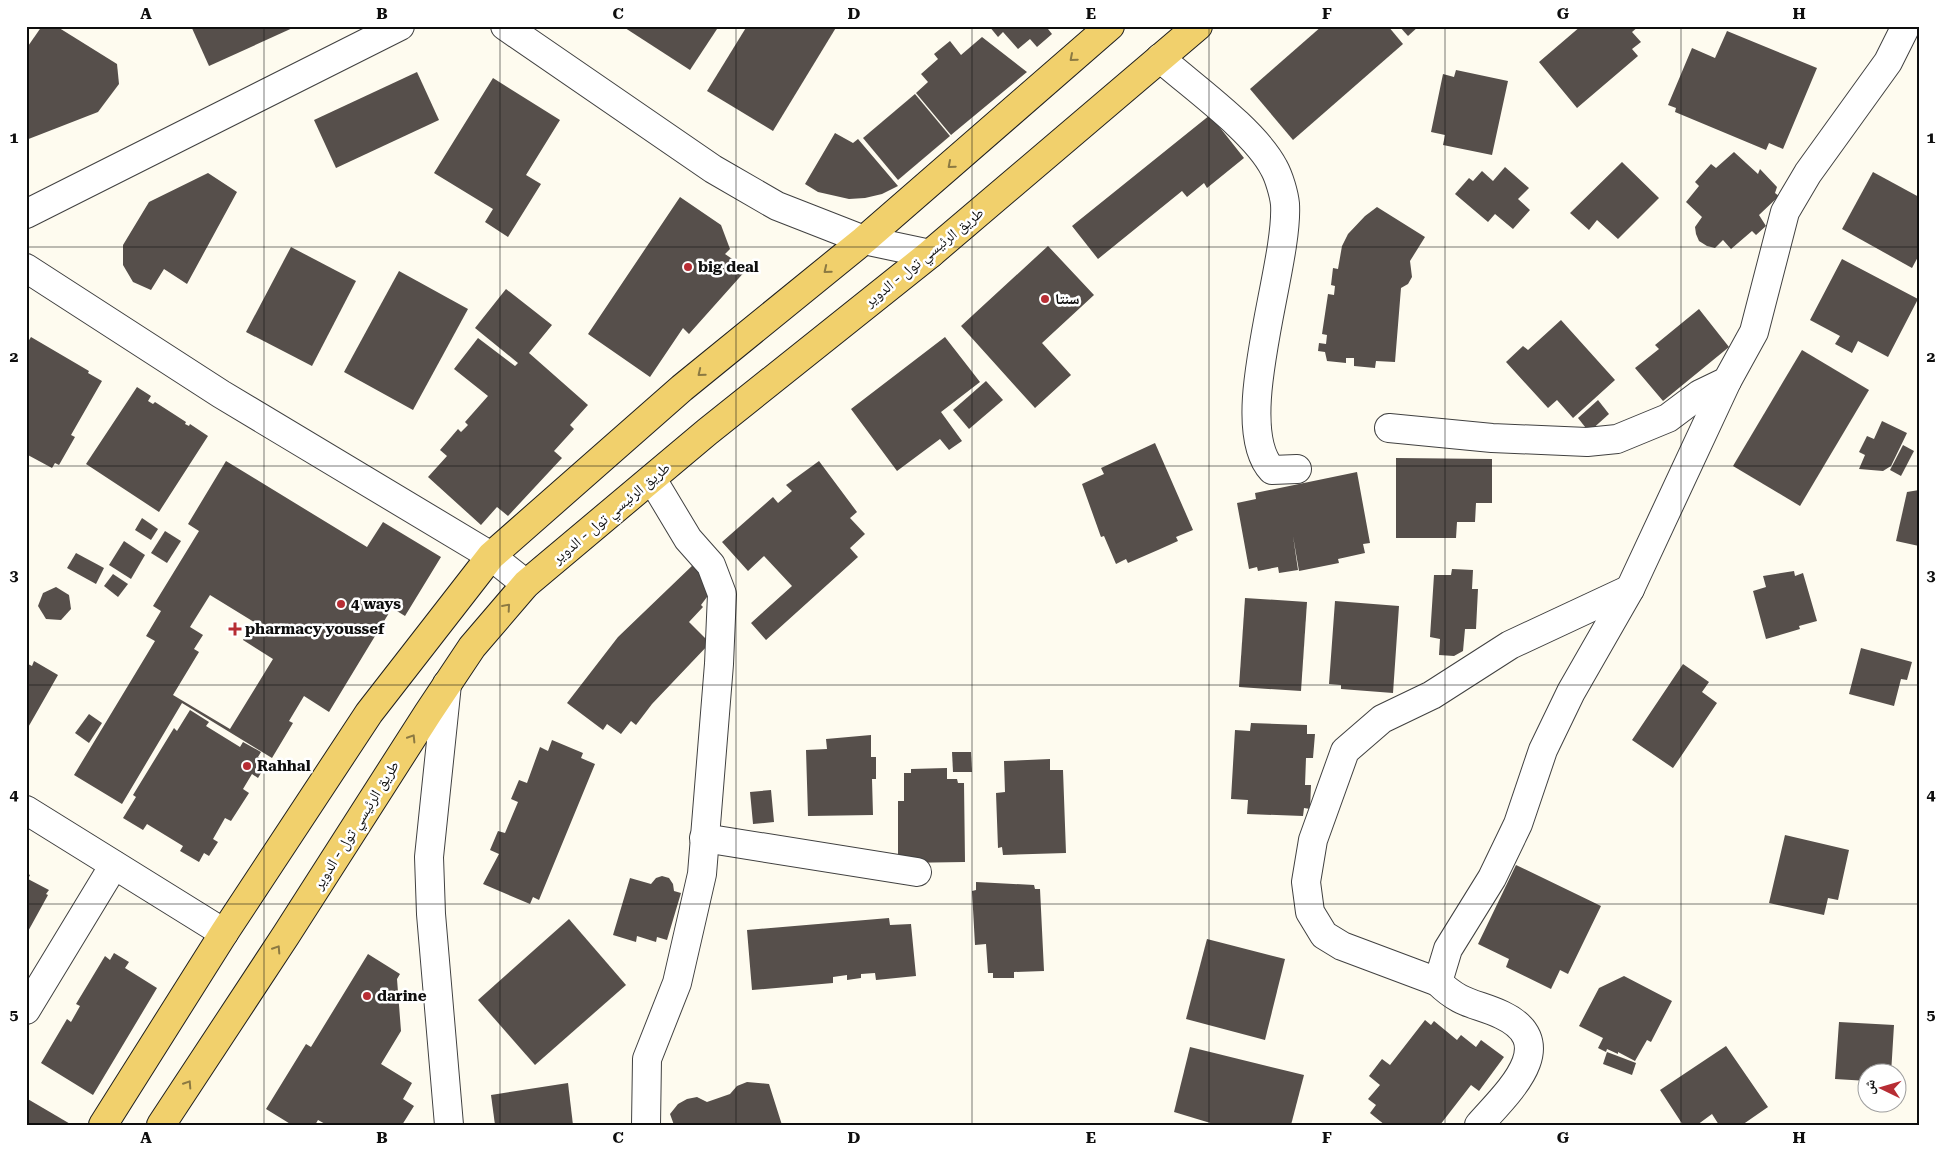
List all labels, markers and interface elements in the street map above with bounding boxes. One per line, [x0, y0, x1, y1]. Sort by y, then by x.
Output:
text: A [140, 4, 152, 23]
text: B [376, 4, 388, 23]
text: C [612, 4, 624, 23]
text: D [848, 4, 861, 23]
text: E [1086, 4, 1096, 23]
text: F [1322, 4, 1332, 23]
text: G [1557, 4, 1570, 23]
text: H [1792, 4, 1806, 23]
one-way arrow [1070, 52, 1079, 61]
text: 1 [10, 128, 19, 147]
text: 1 [1927, 128, 1936, 147]
one-way arrow [947, 159, 956, 168]
street label: طريق الرئيسي تول - الدوير [860, 203, 989, 313]
place label: big deal [698, 258, 759, 276]
marker: big deal [682, 261, 694, 273]
one-way arrow [824, 265, 833, 273]
place label: سنتا [1055, 290, 1080, 308]
marker: سنتا [1039, 293, 1051, 305]
text: 2 [10, 347, 19, 366]
text: 2 [1927, 347, 1936, 366]
one-way arrow [698, 367, 707, 376]
street label: طريق الرئيسي تول - الدوير [548, 458, 675, 570]
text: 3 [10, 566, 19, 585]
text: 3 [1927, 566, 1936, 585]
place label: 4 ways [351, 595, 401, 613]
marker: 4 ways [335, 598, 347, 610]
one-way arrow [501, 603, 510, 612]
place label: pharmacy youssef [245, 620, 385, 638]
marker: pharmacy youssef [229, 623, 241, 635]
one-way arrow [405, 734, 415, 743]
place label: Rahhal [257, 757, 311, 775]
street label: طريق الرئيسي تول - الدوير [309, 757, 405, 895]
marker: Rahhal [241, 760, 253, 772]
text: 4 [10, 785, 19, 804]
text: 4 [1927, 785, 1936, 804]
one-way arrow [271, 945, 280, 954]
place label: darine [377, 987, 427, 1005]
marker: darine [361, 990, 373, 1002]
text: 5 [10, 1005, 19, 1024]
text: 5 [1927, 1005, 1936, 1024]
north arrow [1858, 1064, 1908, 1114]
text: ش [1860, 1079, 1879, 1095]
one-way arrow [181, 1080, 191, 1089]
text: A [140, 1128, 152, 1147]
text: B [376, 1128, 388, 1147]
text: C [612, 1128, 624, 1147]
text: D [848, 1128, 861, 1147]
text: E [1086, 1128, 1096, 1147]
text: F [1322, 1128, 1332, 1147]
text: G [1557, 1128, 1570, 1147]
text: H [1792, 1128, 1806, 1147]

